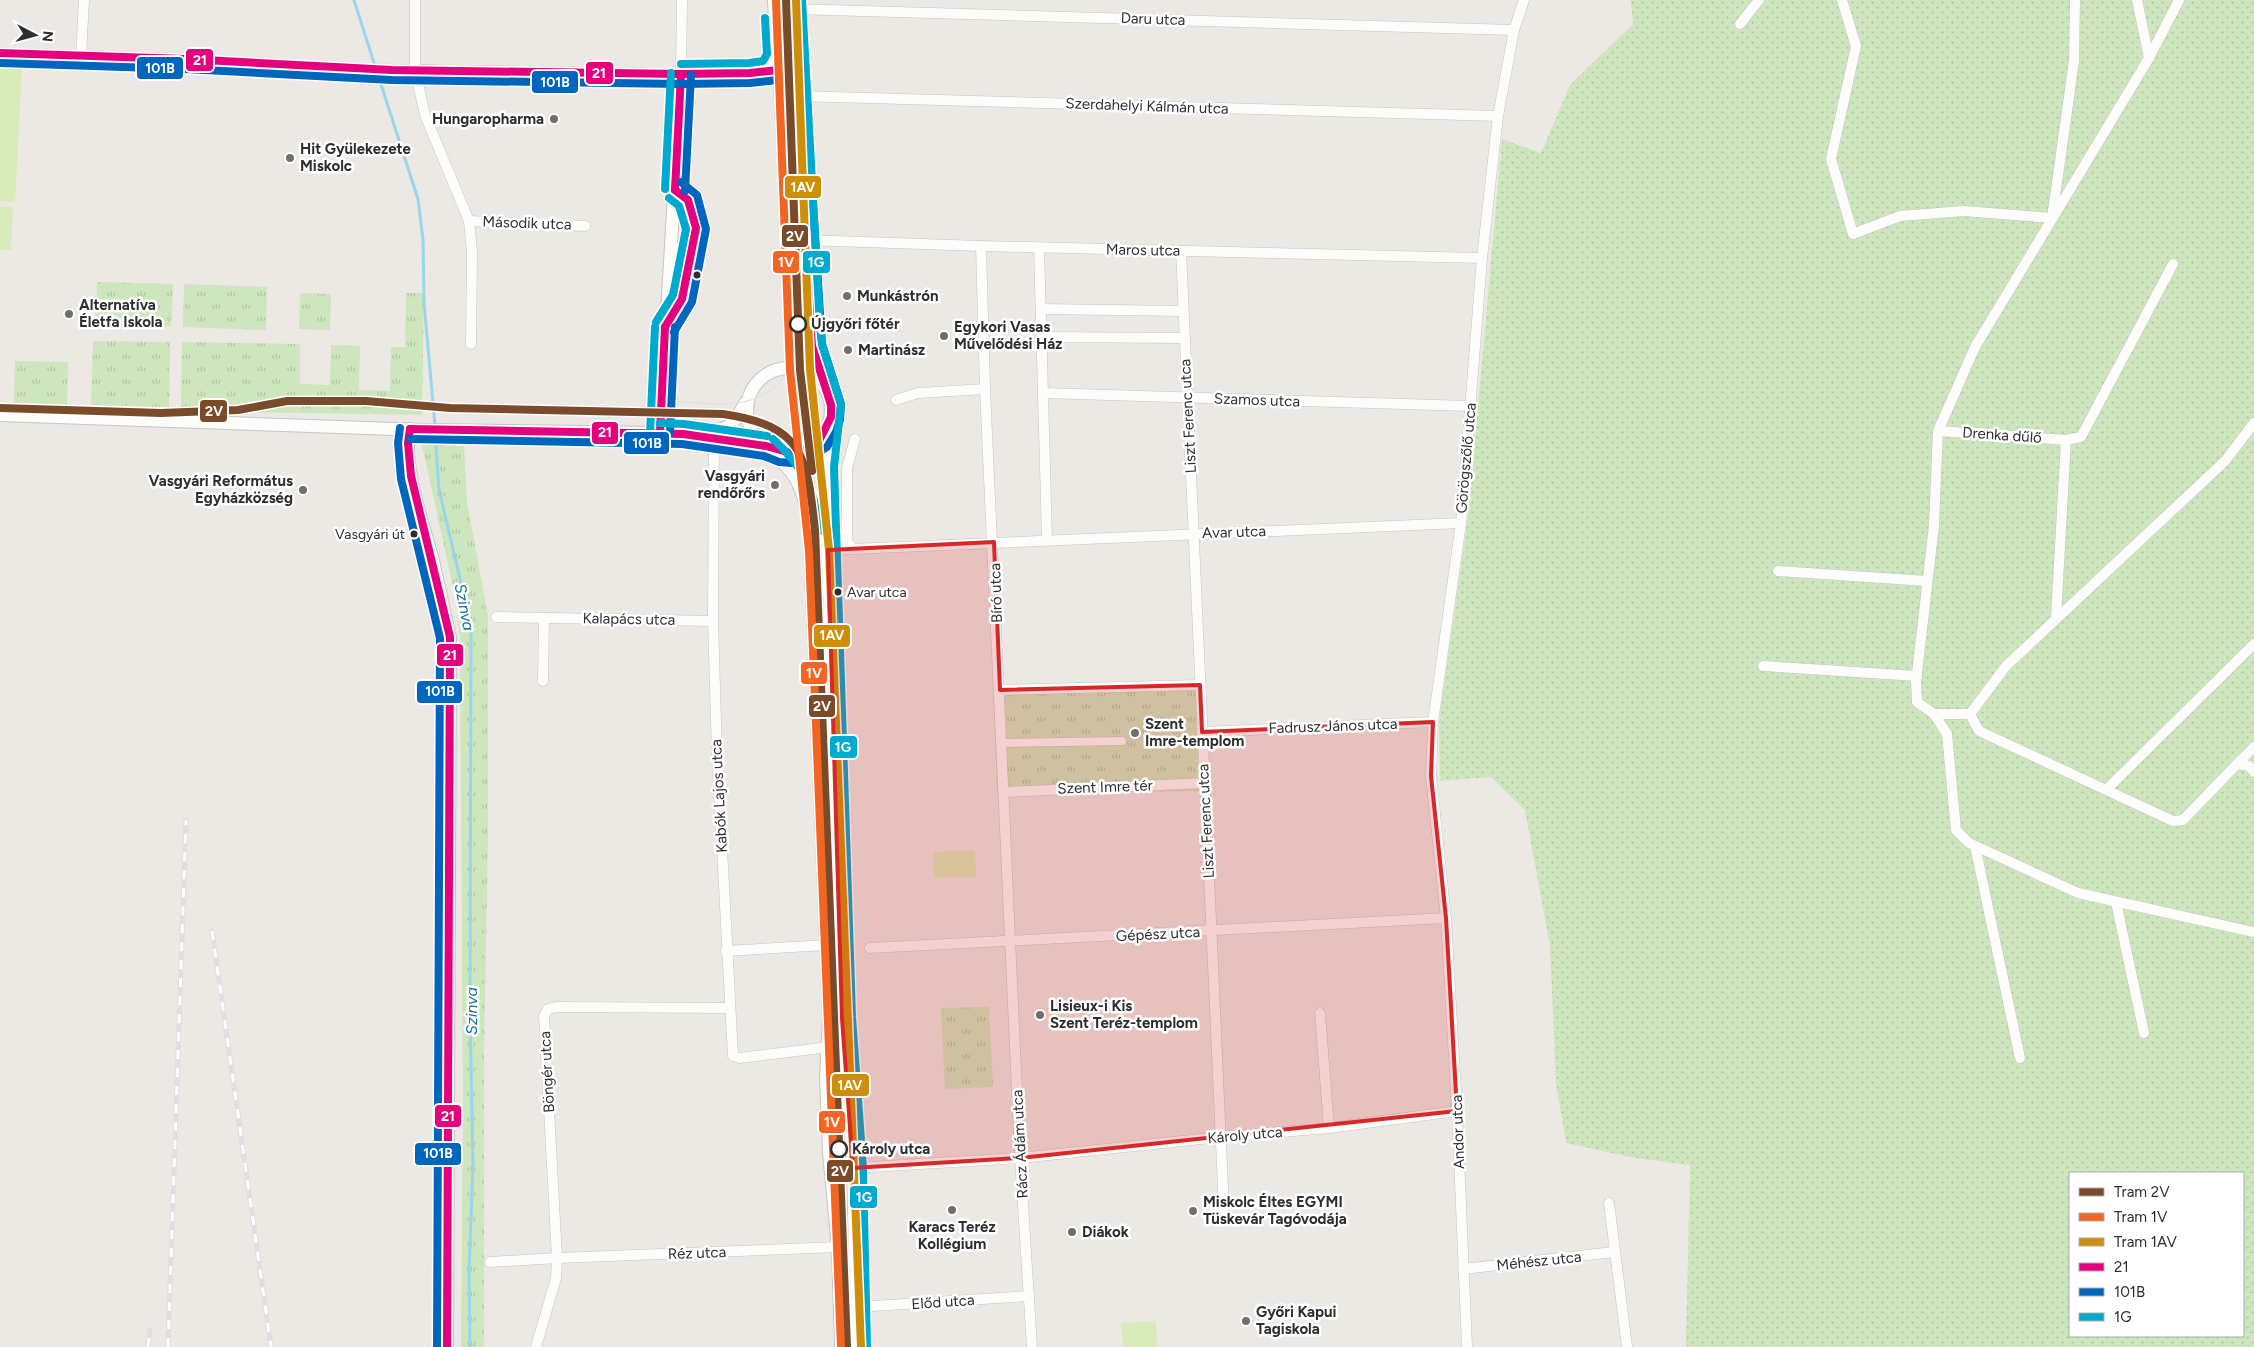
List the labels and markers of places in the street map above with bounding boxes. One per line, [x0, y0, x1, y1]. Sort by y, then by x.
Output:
place label: Hungaropharma [432, 110, 544, 128]
marker: Hungaropharma [548, 113, 560, 125]
place label: Hit Gyülekezete Miskolc [300, 140, 411, 175]
marker: Hit Gyülekezete Miskolc [284, 152, 296, 164]
unlabelled marker [692, 270, 702, 280]
place label: Munkástrón [857, 287, 938, 305]
marker: Munkástrón [841, 290, 853, 302]
place label: Alternatíva Életfa Iskola [79, 296, 163, 331]
marker: Alternatíva Életfa Iskola [63, 308, 75, 320]
marker: Újgyőri főtér [789, 315, 807, 333]
place label: Újgyőri főtér [811, 315, 900, 333]
place label: Egykori Vasas Művelődési Ház [954, 318, 1062, 353]
marker: Egykori Vasas Művelődési Ház [938, 330, 950, 342]
place label: Martinász [858, 341, 925, 359]
marker: Martinász [842, 344, 854, 356]
place label: Vasgyári rendőrőrs [698, 467, 765, 502]
place label: Vasgyári Református Egyházközség [149, 472, 293, 507]
marker: Vasgyári rendőrőrs [769, 479, 781, 491]
marker: Vasgyári Református Egyházközség [297, 484, 309, 496]
place label: Vasgyári út [335, 526, 405, 543]
marker: Vasgyári út [409, 529, 419, 539]
place label: Avar utca [847, 584, 907, 601]
marker: Avar utca [833, 587, 843, 597]
place label: Szent Imre-templom [1145, 715, 1244, 750]
marker: Szent Imre-templom [1129, 727, 1141, 739]
place label: Lisieux-i Kis Szent Teréz-templom [1050, 997, 1198, 1032]
marker: Lisieux-i Kis Szent Teréz-templom [1034, 1009, 1046, 1021]
marker: Károly utca [830, 1140, 848, 1158]
place label: Károly utca [852, 1140, 930, 1158]
place label: Miskolc Éltes EGYMI Tüskevár Tagóvodája [1203, 1193, 1347, 1228]
marker: Karacs Teréz Kollégium [946, 1204, 958, 1216]
marker: Miskolc Éltes EGYMI Tüskevár Tagóvodája [1187, 1205, 1199, 1217]
place label: Karacs Teréz Kollégium [908, 1218, 996, 1253]
place label: Diákok [1082, 1223, 1129, 1241]
marker: Diákok [1066, 1226, 1078, 1238]
place label: Győri Kapui Tagiskola [1256, 1303, 1337, 1338]
marker: Győri Kapui Tagiskola [1240, 1315, 1252, 1327]

